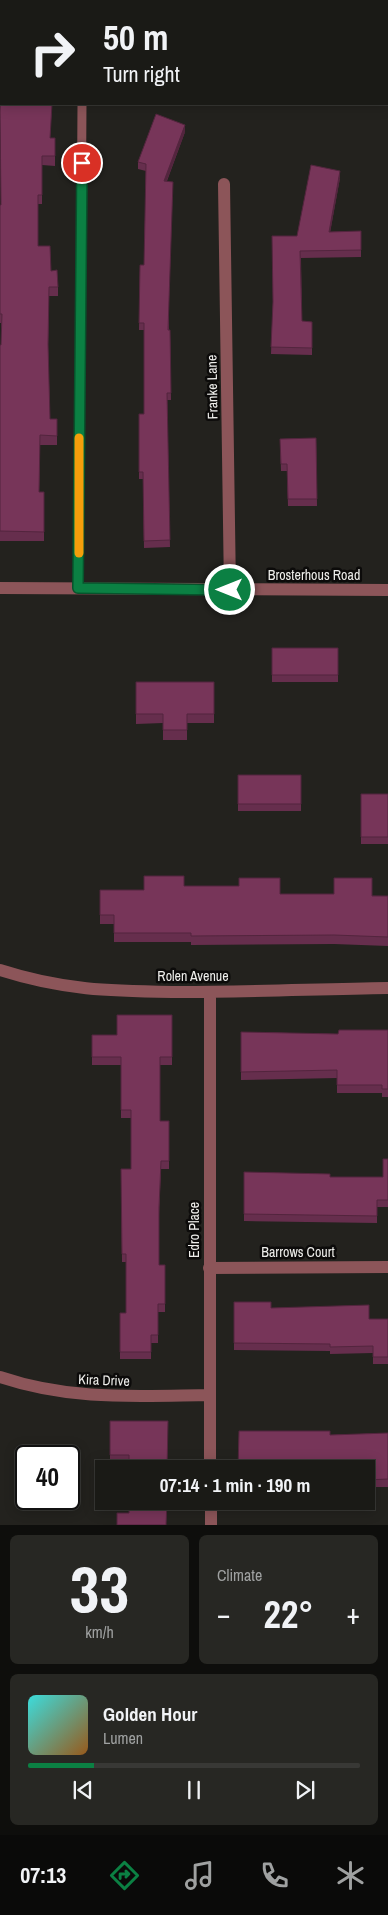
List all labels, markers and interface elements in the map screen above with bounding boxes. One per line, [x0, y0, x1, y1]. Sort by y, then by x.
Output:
text: 50 m [103, 14, 168, 61]
icon: right [20, 20, 85, 85]
text: Turn right [103, 59, 180, 89]
pin [61, 142, 103, 184]
icon: arrive [68, 149, 96, 177]
street label: Franke Lane [202, 355, 222, 419]
position arrow [203, 563, 255, 615]
street label: Brosterhous Road [268, 566, 360, 584]
street label: Rolen Avenue [157, 967, 229, 985]
street label: Edro Place [185, 1202, 203, 1258]
street label: Barrows Court [261, 1243, 335, 1261]
street label: Kira Drive [78, 1370, 130, 1390]
speed limit sign: 40 [15, 1445, 80, 1510]
text: 07:14 · 1 min · 190 m [160, 1472, 310, 1498]
text: 33 [70, 1545, 129, 1632]
text: Climate [217, 1564, 262, 1586]
text: 22° [264, 1589, 313, 1640]
text: − [217, 1595, 230, 1633]
text: + [347, 1595, 360, 1633]
text: km/h [85, 1621, 114, 1643]
text: Golden Hour [103, 1701, 197, 1727]
text: Lumen [103, 1727, 143, 1749]
icon: previous [69, 1776, 97, 1804]
icon: pause [180, 1776, 208, 1804]
icon: next [291, 1776, 319, 1804]
icon: directions [107, 1858, 142, 1893]
icon: music [182, 1858, 217, 1893]
icon: phone [257, 1858, 292, 1893]
icon: climate [333, 1858, 368, 1893]
text: 07:13 [20, 1860, 66, 1890]

